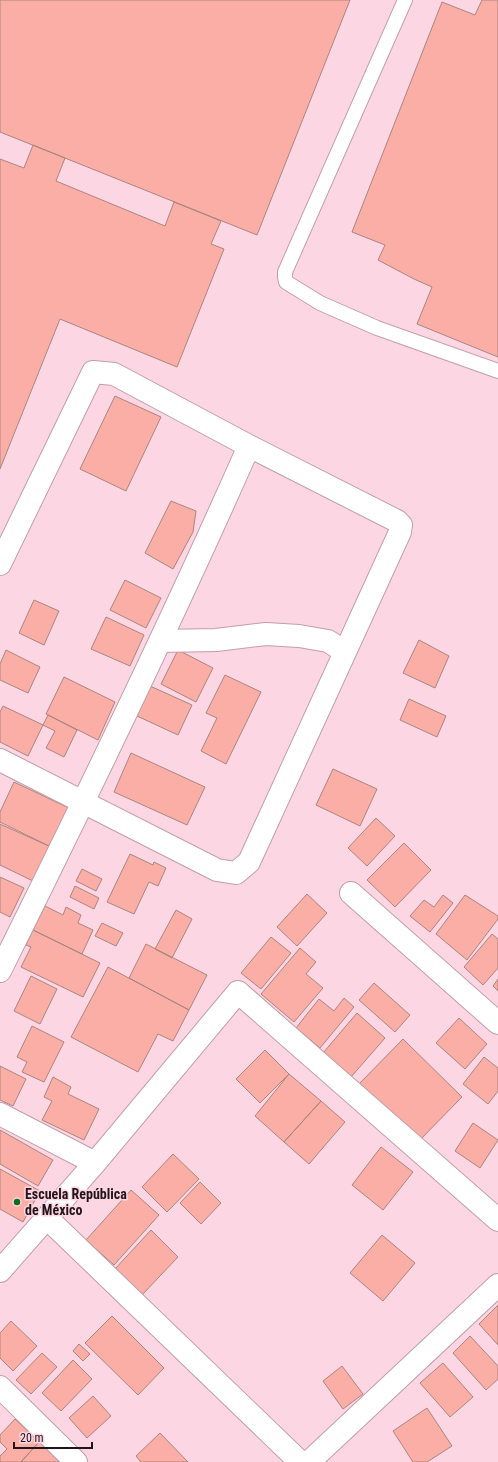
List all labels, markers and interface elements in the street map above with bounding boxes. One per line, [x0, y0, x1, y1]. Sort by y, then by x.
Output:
place label: Escuela República de México [25, 1186, 127, 1218]
marker: Escuela República de México [12, 1197, 22, 1207]
scale bar [14, 1424, 92, 1450]
text: 20 m [20, 1431, 44, 1445]

